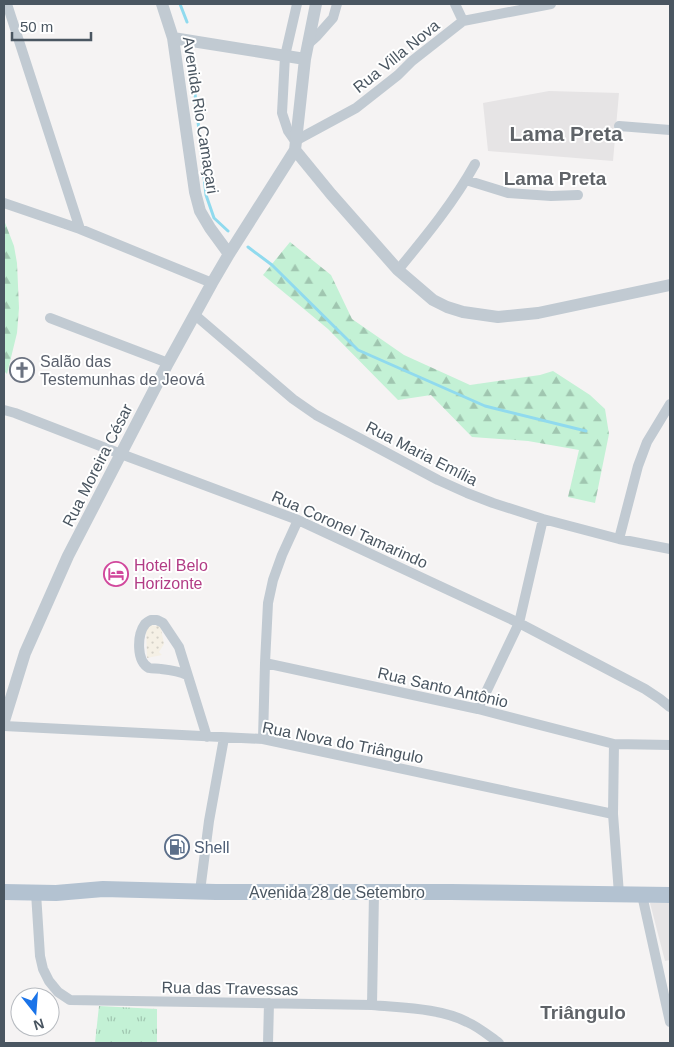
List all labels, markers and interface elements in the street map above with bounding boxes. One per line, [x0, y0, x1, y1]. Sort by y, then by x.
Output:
scale bar [12, 10, 91, 42]
street label: Rua Villa Nova [350, 17, 443, 96]
text: 50 m [20, 18, 53, 35]
street label: Avenida Rio Camaçari [180, 35, 221, 195]
district label: Lama Preta [509, 122, 623, 145]
district label: Lama Preta [504, 168, 607, 189]
place label: Salão das Testemunhas de Jeová [40, 353, 205, 388]
church icon: Salão das Testemunhas de Jeová [9, 357, 35, 383]
street label: Rua Moreira César [59, 401, 136, 529]
street label: Rua Maria Emília [363, 418, 480, 489]
street label: Rua Coronel Tamarindo [269, 487, 430, 572]
place label: Hotel Belo Horizonte [134, 557, 208, 592]
hotel icon: Hotel Belo Horizonte [103, 561, 129, 587]
street label: Rua Santo Antônio [376, 664, 510, 711]
street label: Rua Nova do Triângulo [261, 719, 425, 766]
fuel station icon: Shell [164, 834, 190, 860]
place label: Shell [194, 839, 230, 856]
street label: Avenida 28 de Setembro [249, 884, 425, 901]
street label: Rua das Travessas [161, 979, 299, 998]
north arrow [10, 987, 60, 1037]
district label: Triângulo [540, 1002, 626, 1023]
text: N [32, 1015, 46, 1034]

